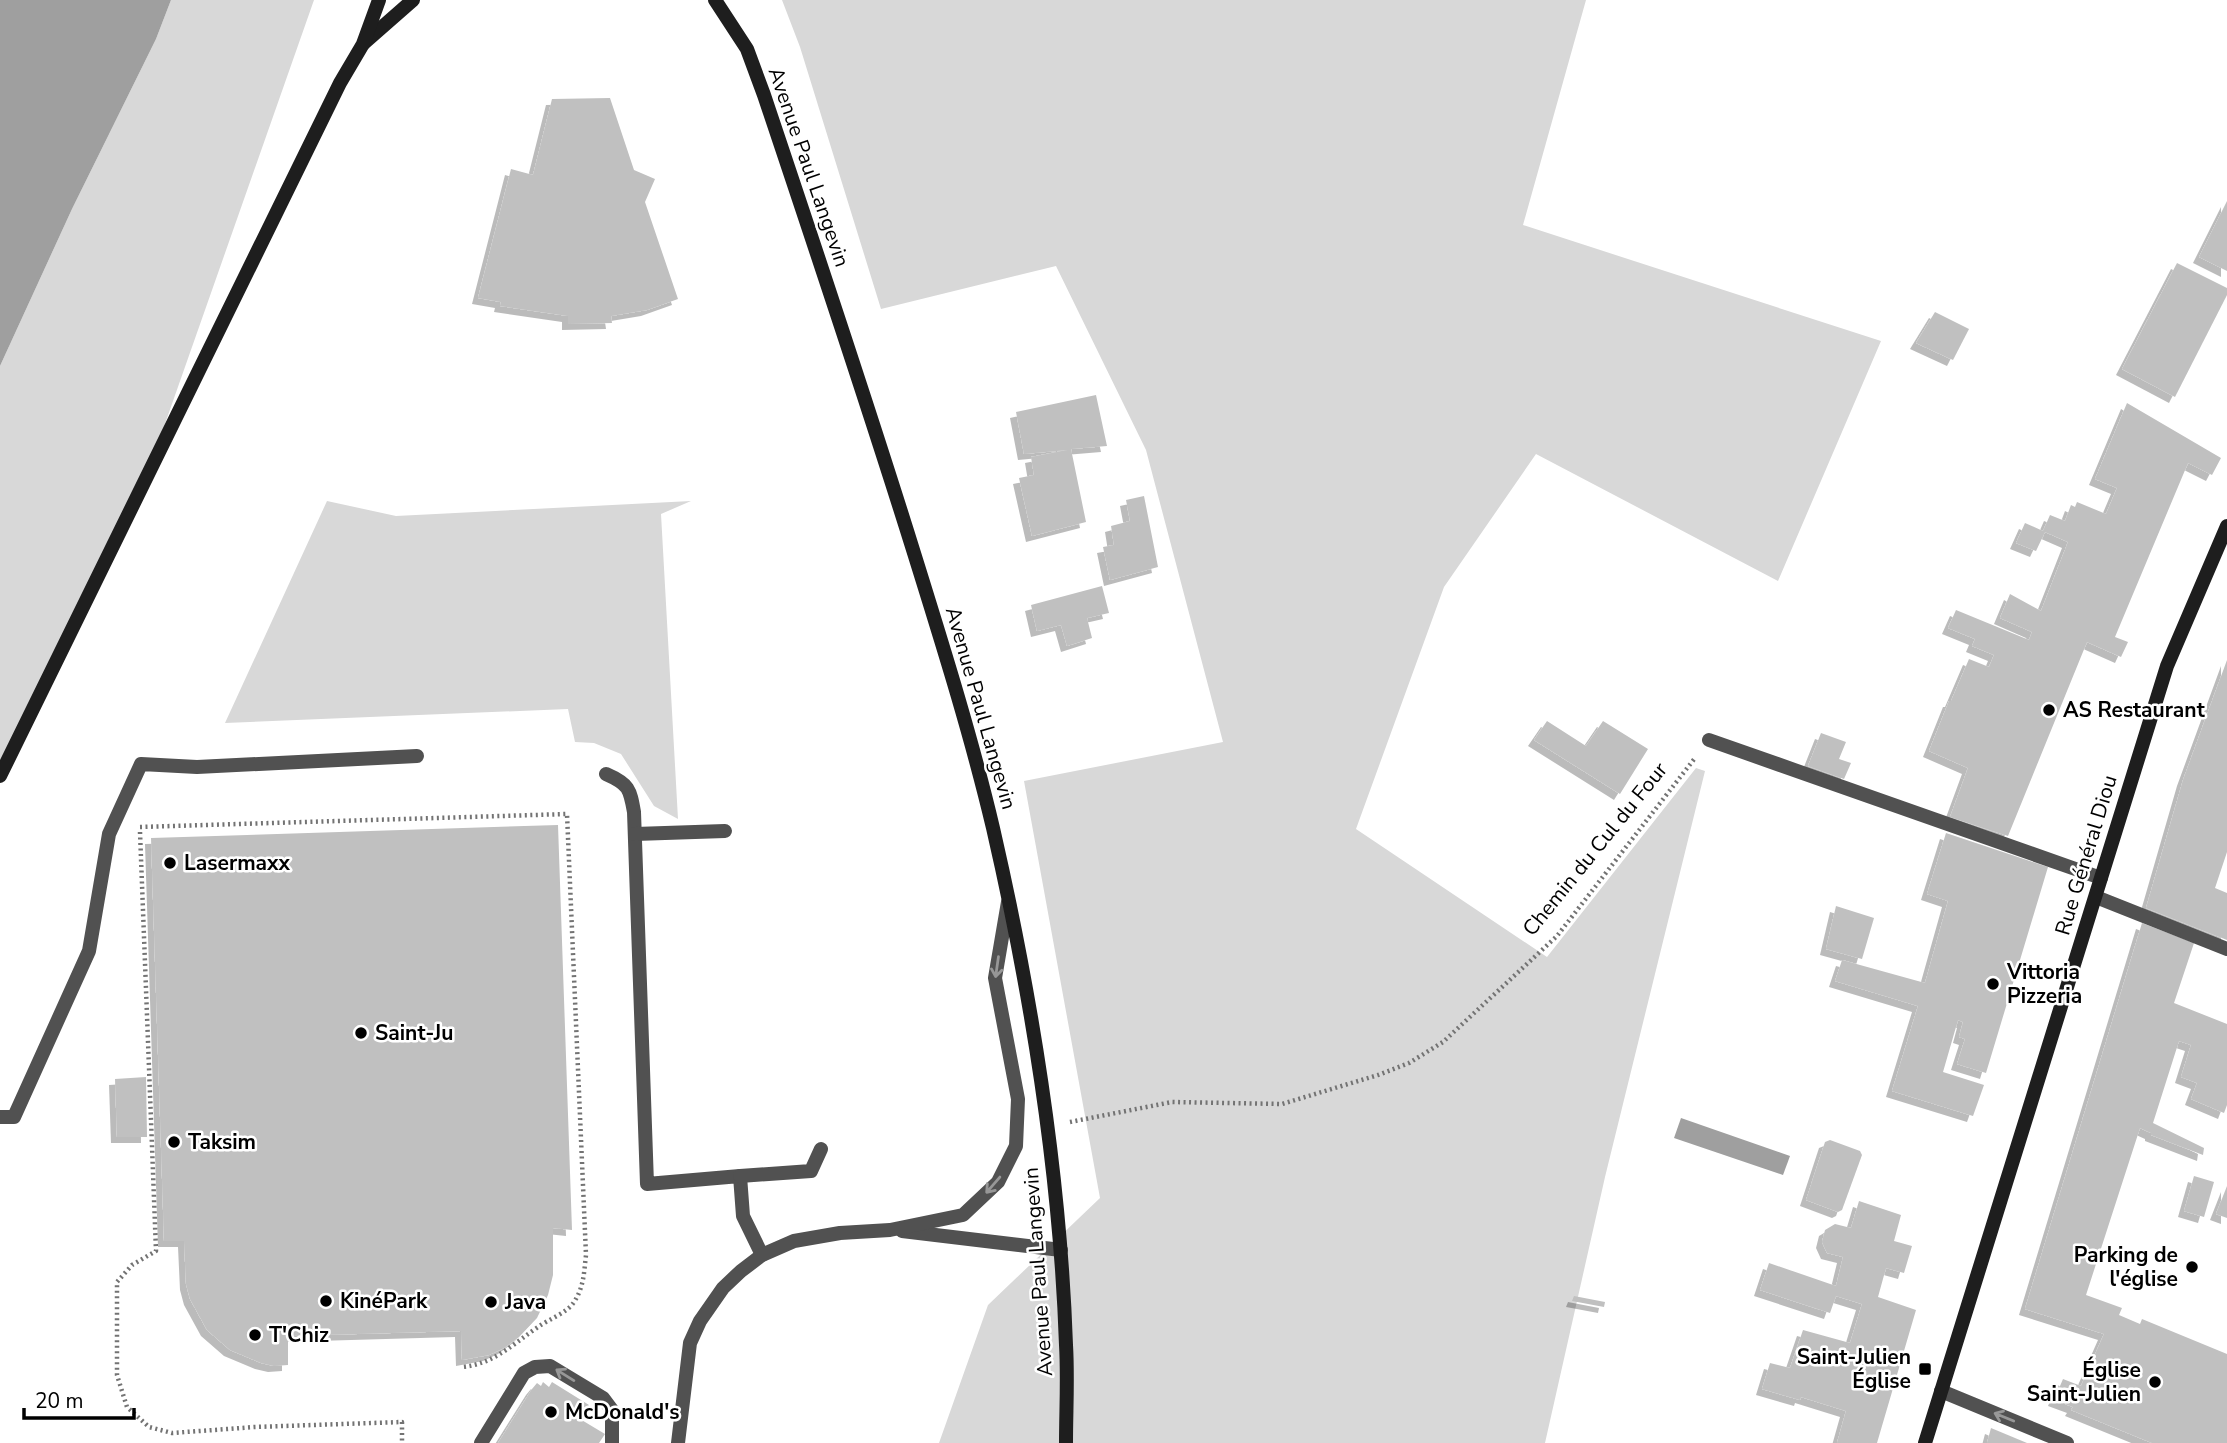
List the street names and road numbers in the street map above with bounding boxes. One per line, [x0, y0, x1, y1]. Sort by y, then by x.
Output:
street label: Avenue Paul Langevin [762, 63, 856, 271]
street label: Avenue Paul Langevin [939, 603, 1023, 813]
street label: Chemin du Cul du Four [1516, 756, 1674, 942]
street label: Rue Général Diou [2048, 772, 2124, 938]
street label: Avenue Paul Langevin [1017, 1166, 1059, 1378]

